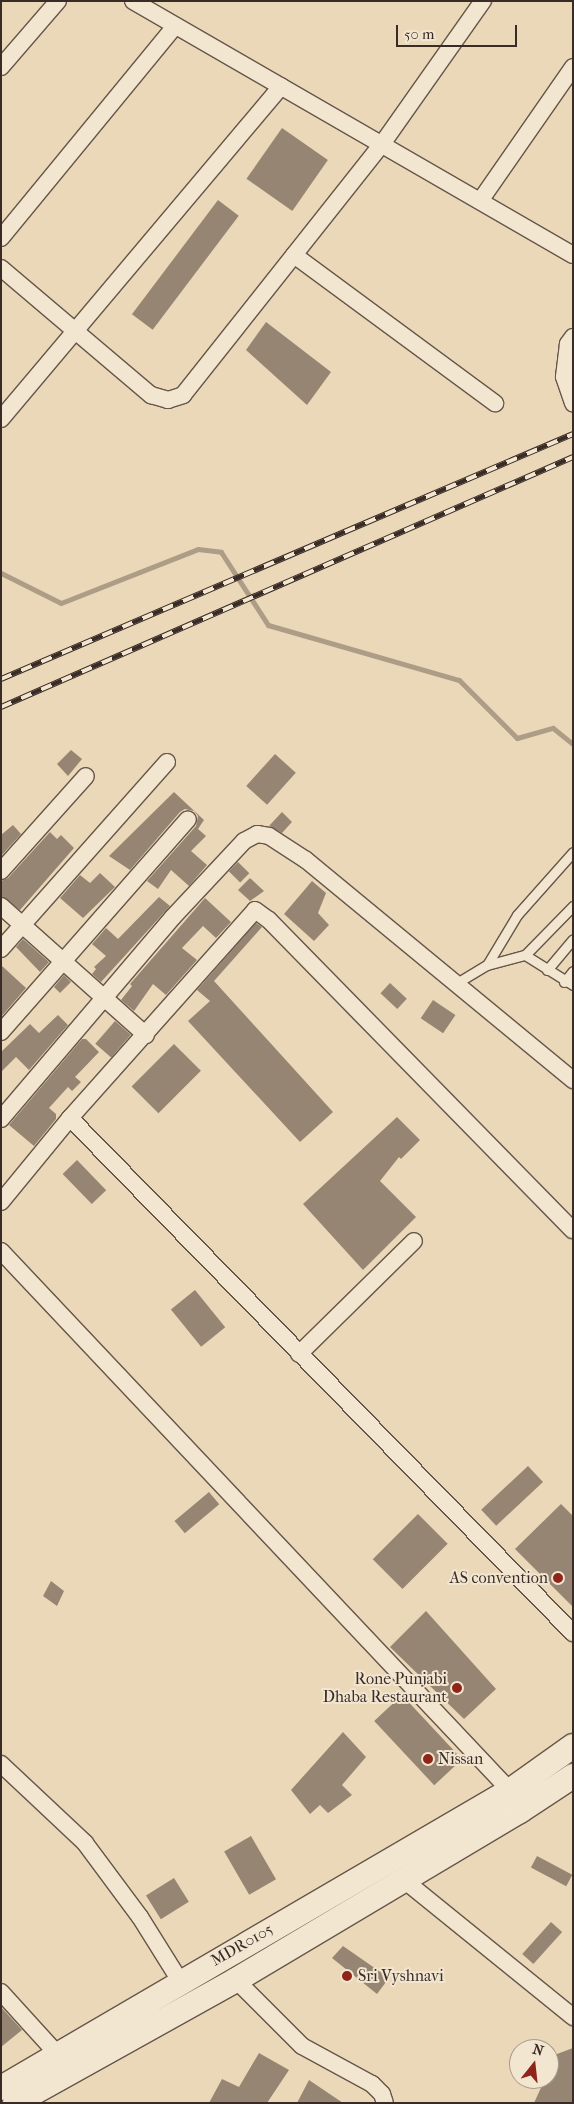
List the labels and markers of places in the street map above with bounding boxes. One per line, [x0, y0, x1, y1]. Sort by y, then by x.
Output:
place label: AS convention [449, 1568, 548, 1588]
marker: AS convention [552, 1572, 564, 1584]
place label: Rone Punjabi Dhaba Restaurant [323, 1669, 447, 1707]
marker: Rone Punjabi Dhaba Restaurant [451, 1682, 463, 1694]
place label: Nissan [438, 1749, 483, 1769]
marker: Nissan [422, 1753, 434, 1765]
place label: Sri Vyshnavi [358, 1966, 444, 1986]
marker: Sri Vyshnavi [340, 1969, 354, 1983]

